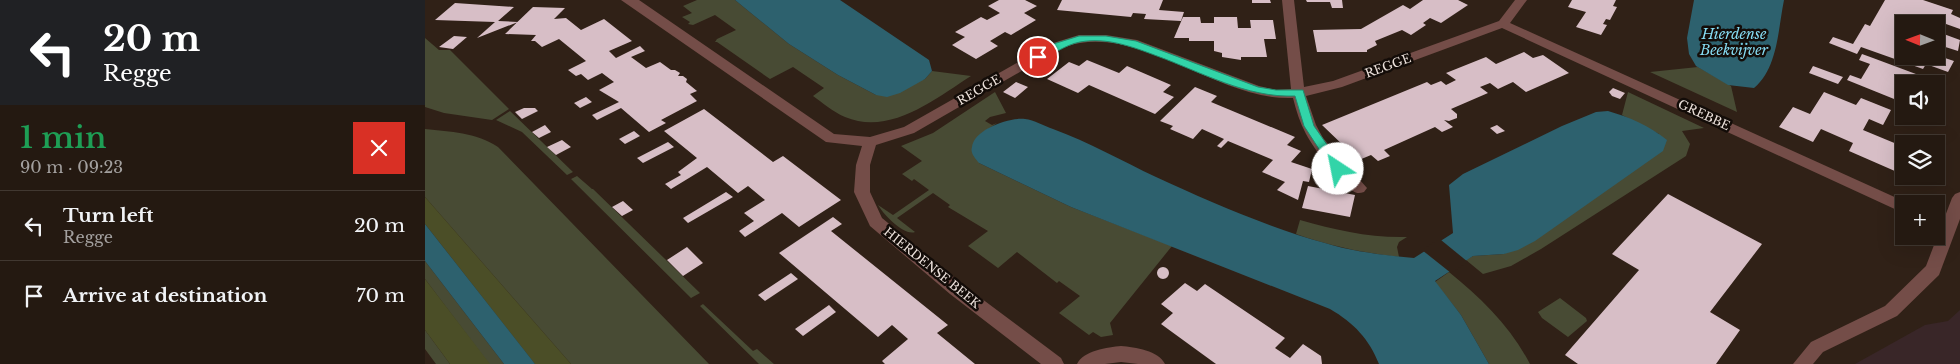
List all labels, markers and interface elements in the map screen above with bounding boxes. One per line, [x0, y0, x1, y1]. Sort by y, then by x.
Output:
north arrow [1895, 15, 1945, 65]
map controls [1895, 15, 1945, 245]
text: 20 m [103, 17, 200, 60]
icon: left [20, 20, 85, 85]
water label: Hierdense Beekvijver [1699, 25, 1769, 59]
pin [1017, 36, 1059, 78]
icon: arrive [1024, 43, 1052, 71]
street label: REGGE [1363, 50, 1413, 81]
text: Regge [103, 60, 172, 87]
street label: REGGE [954, 71, 1003, 108]
button: sound [1895, 75, 1945, 125]
street label: GREBBE [1676, 96, 1733, 133]
text: 1 min [20, 119, 106, 156]
button: close [353, 122, 405, 174]
button: layers [1895, 135, 1945, 185]
position arrow [1311, 142, 1363, 194]
text: 90 m · 09:23 [20, 157, 123, 177]
button: + [1895, 195, 1945, 245]
text: Turn left [63, 204, 154, 227]
icon: left [20, 212, 48, 240]
text: 20 m [354, 214, 405, 237]
street label: HIERDENSE BEEK [881, 224, 984, 312]
text: Regge [63, 227, 113, 247]
icon: arrive [20, 282, 48, 310]
text: Arrive at destination [63, 284, 267, 307]
text: 70 m [356, 284, 405, 307]

